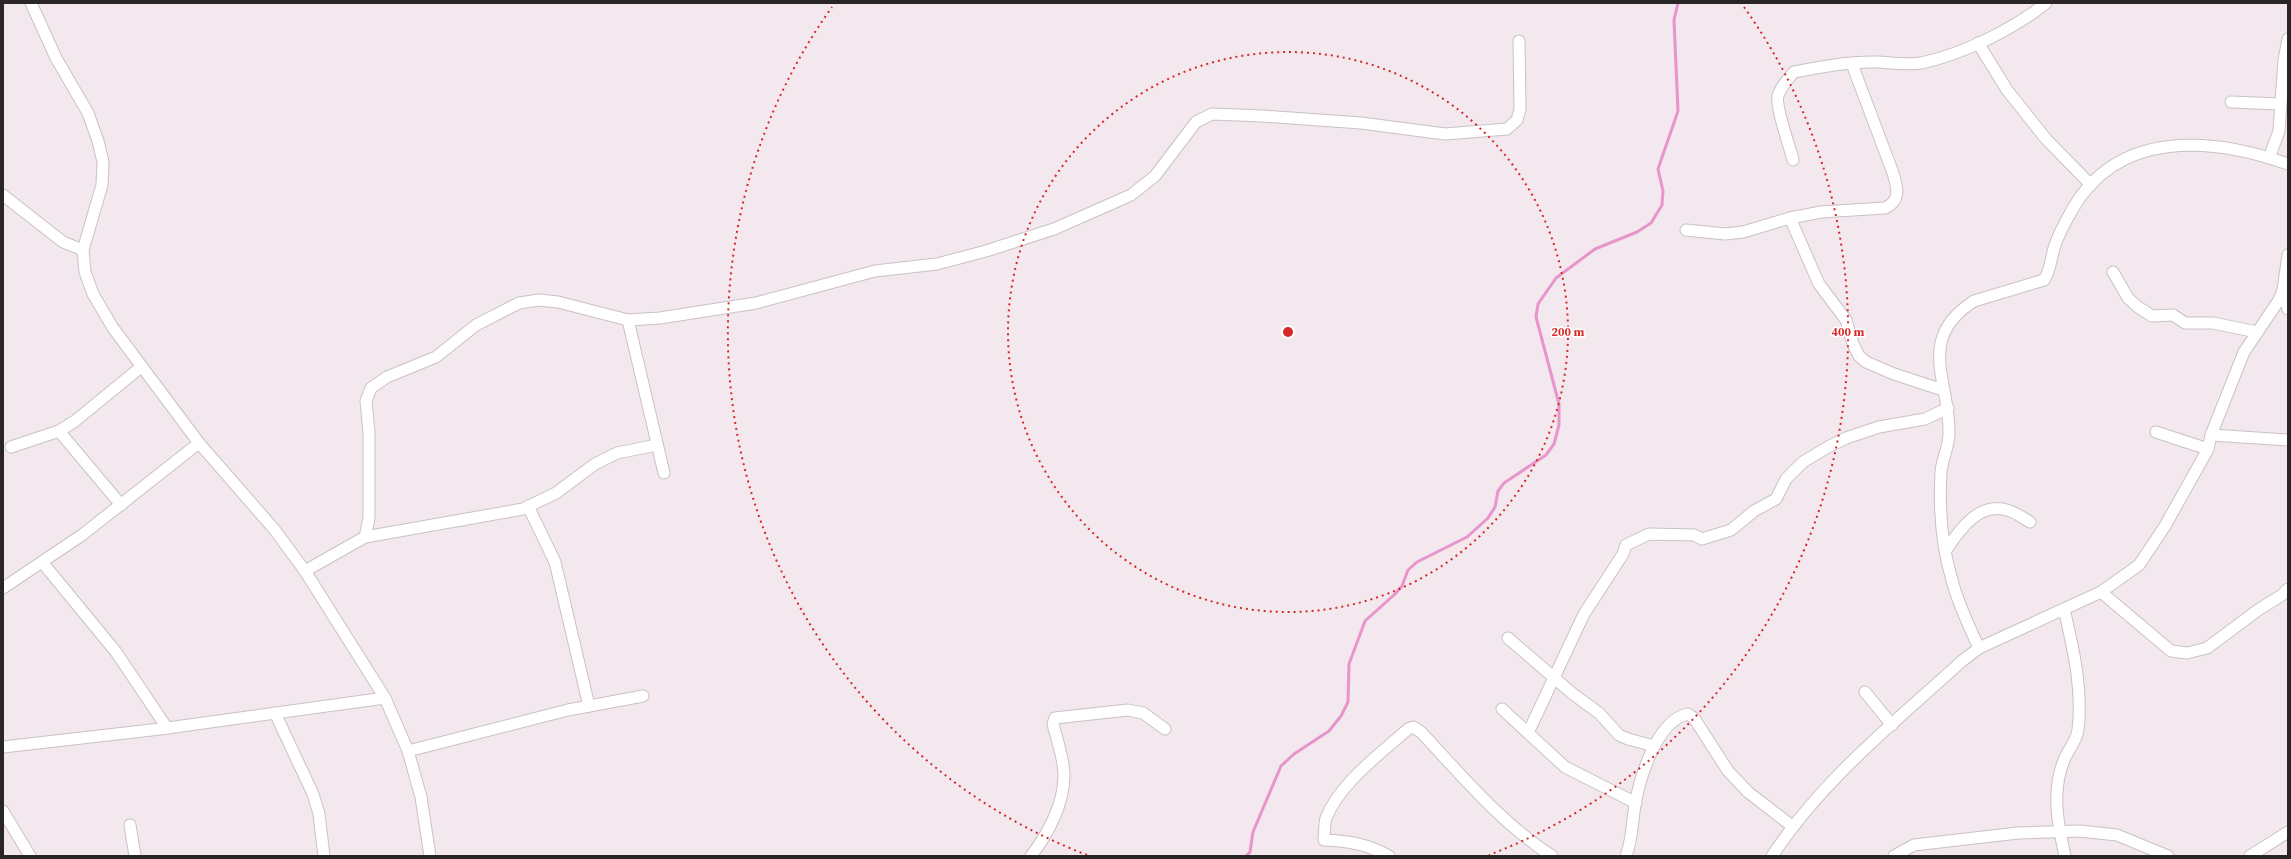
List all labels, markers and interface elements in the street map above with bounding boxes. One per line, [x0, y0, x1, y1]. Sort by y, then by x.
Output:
text: 200 m [1552, 324, 1585, 340]
text: 400 m [1832, 324, 1865, 340]
centre of rings [1281, 325, 1295, 339]

